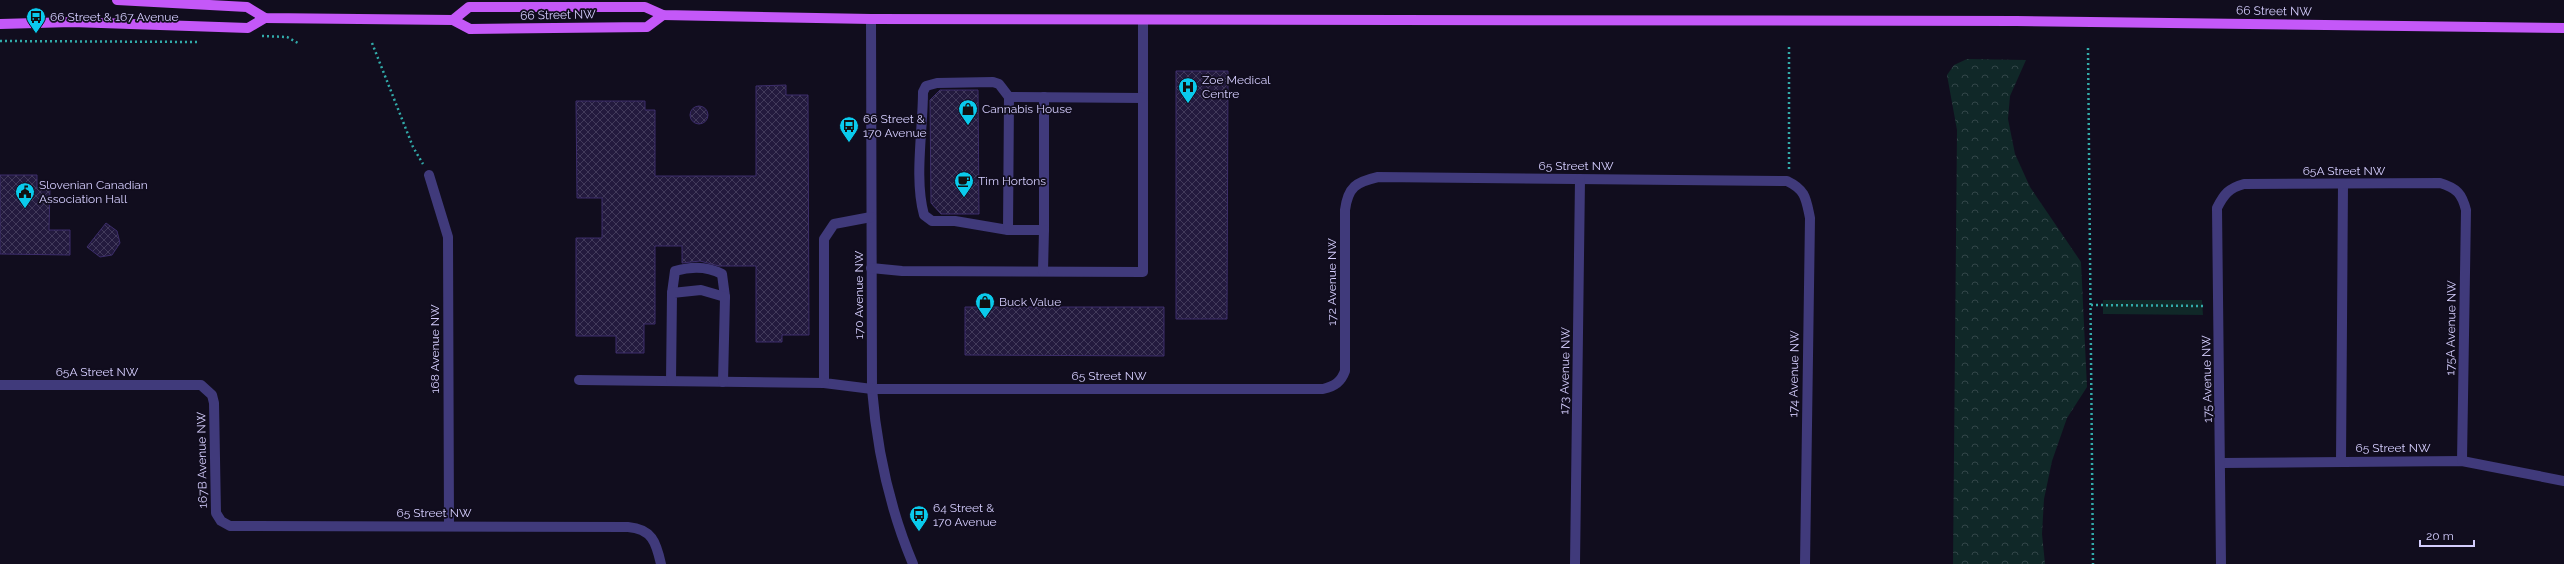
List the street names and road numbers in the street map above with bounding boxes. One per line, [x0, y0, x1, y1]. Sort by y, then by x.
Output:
street label: 66 Street NW [2236, 3, 2312, 19]
street label: 66 Street NW [520, 7, 596, 23]
street label: 65 Street NW [1539, 159, 1614, 173]
street label: 65A Street NW [2303, 164, 2386, 178]
street label: 172 Avenue NW [1325, 238, 1339, 326]
street label: 170 Avenue NW [852, 250, 866, 339]
street label: 175A Avenue NW [2443, 280, 2459, 376]
street label: 168 Avenue NW [428, 304, 442, 394]
street label: 173 Avenue NW [1557, 327, 1573, 415]
street label: 174 Avenue NW [1786, 330, 1802, 418]
street label: 175 Avenue NW [2199, 335, 2215, 423]
street label: 65A Street NW [56, 365, 139, 379]
street label: 65 Street NW [1072, 369, 1147, 383]
street label: 167B Avenue NW [194, 411, 210, 508]
street label: 65 Street NW [2356, 441, 2431, 455]
street label: 65 Street NW [397, 506, 472, 520]

